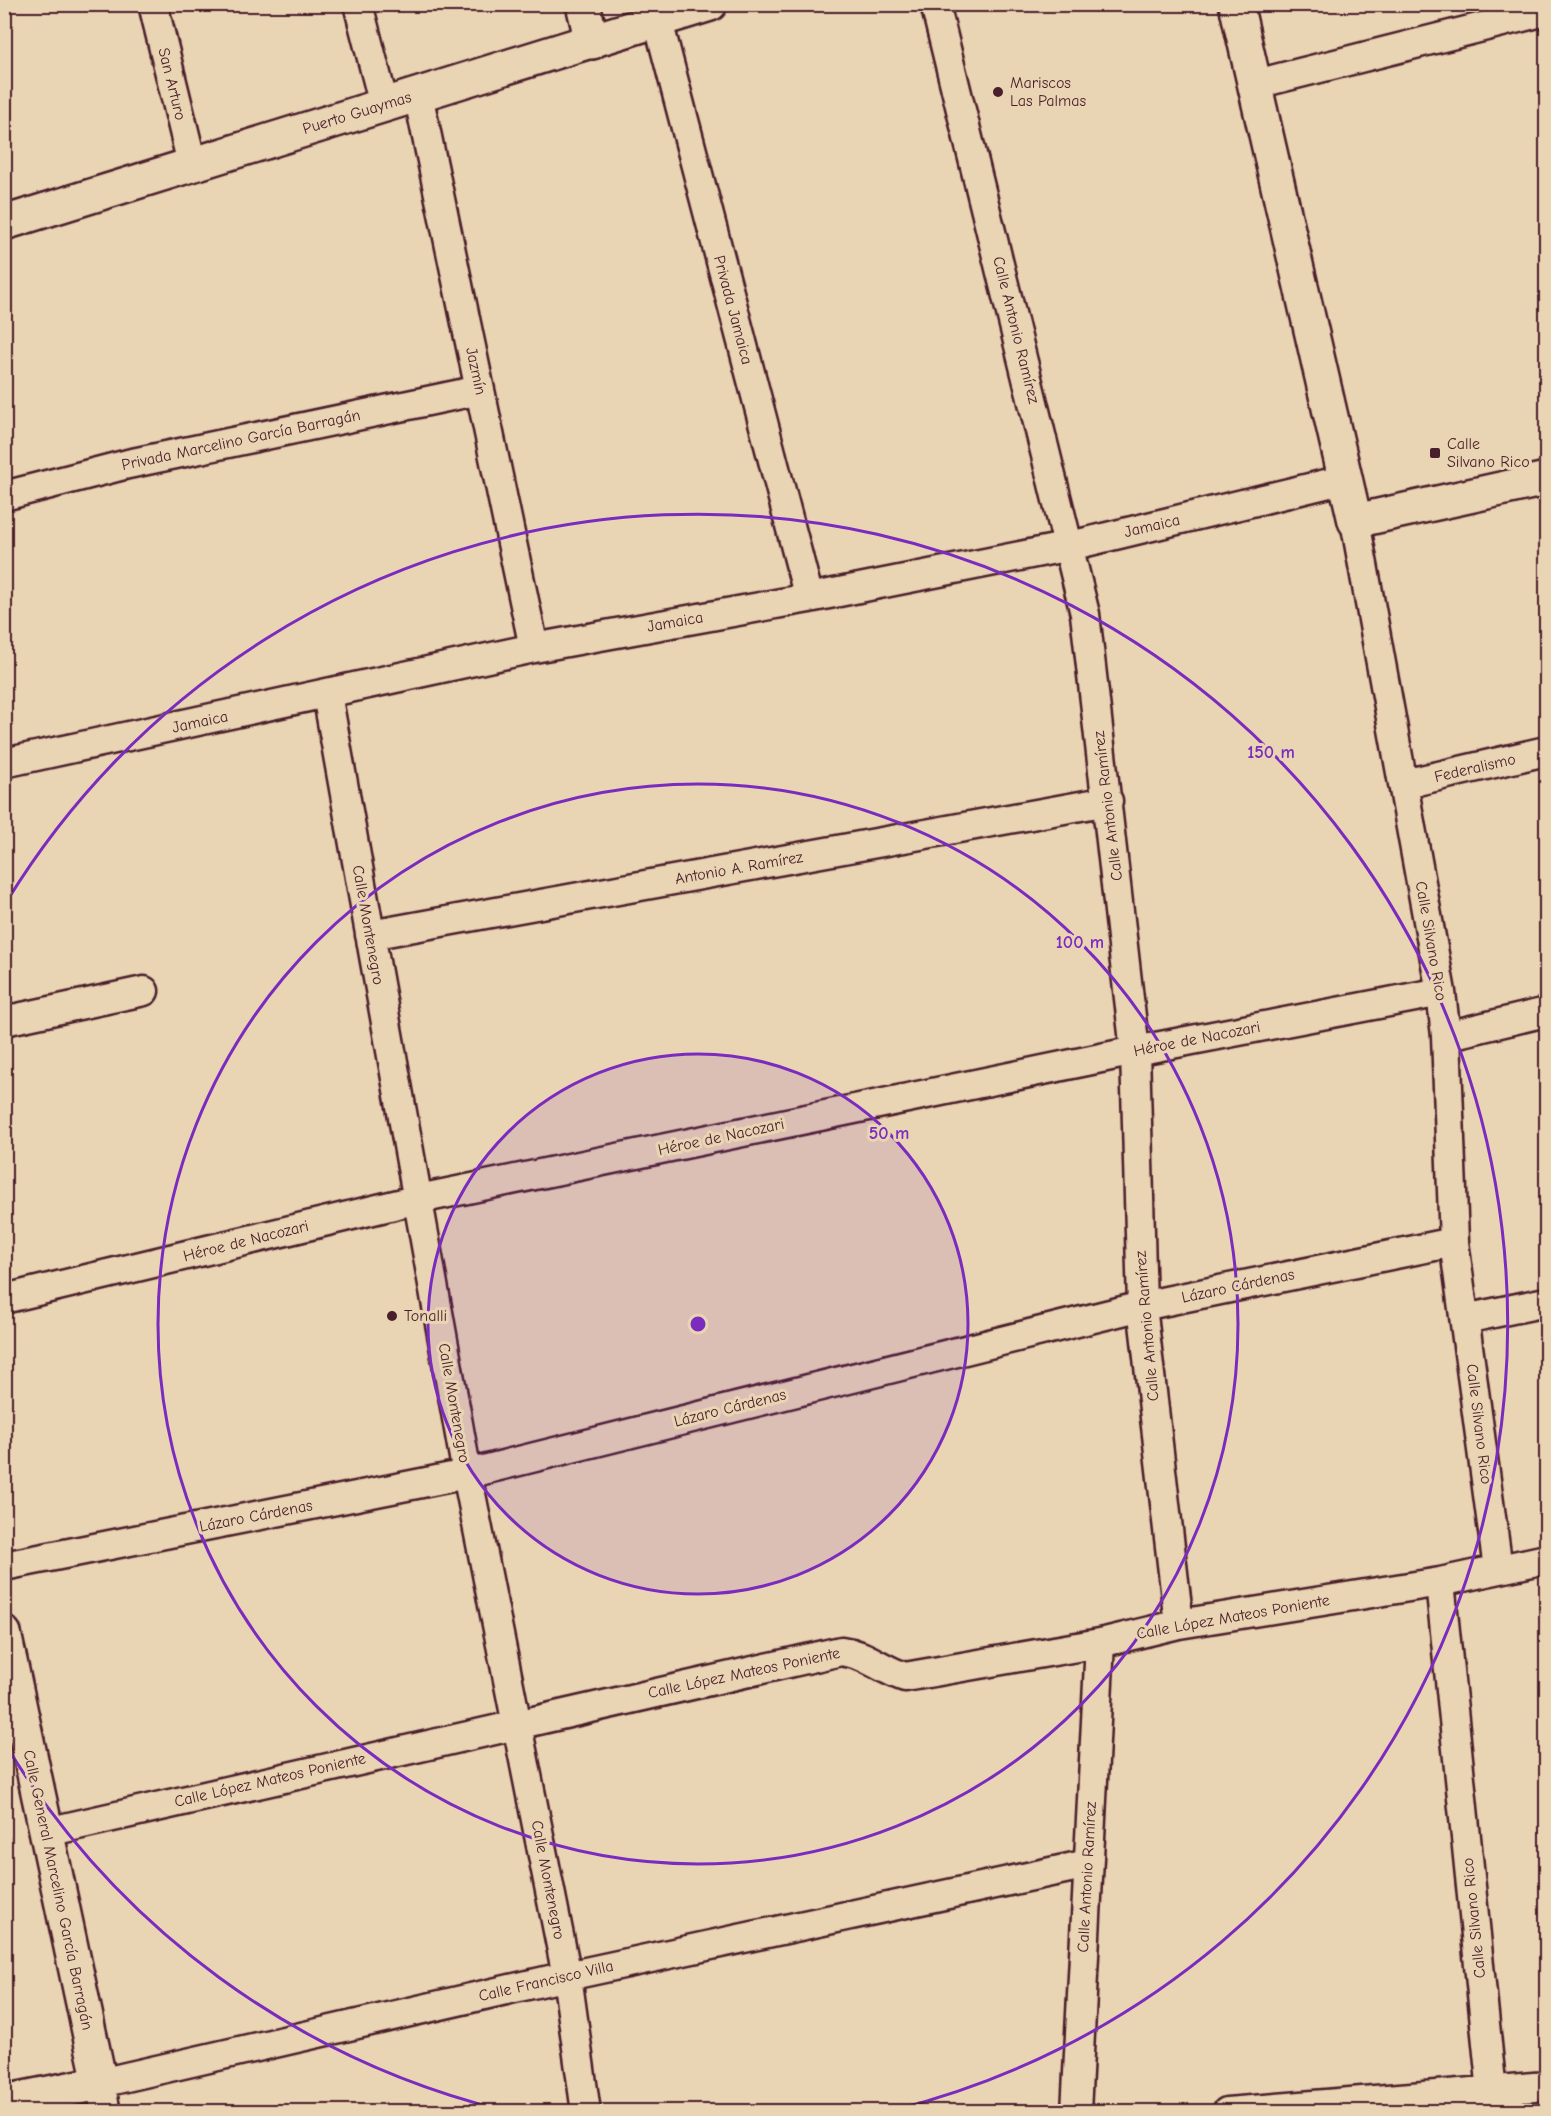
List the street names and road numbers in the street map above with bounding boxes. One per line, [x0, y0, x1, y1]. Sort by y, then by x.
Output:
street label: San Arturo [154, 46, 190, 122]
street label: Puerto Guaymas [301, 88, 414, 138]
street label: Privada Jamaica [710, 253, 756, 367]
street label: Calle Antonio Ramírez [989, 255, 1043, 405]
street label: Jazmín [462, 346, 490, 396]
street label: Privada Marcelino García Barragán [120, 406, 362, 474]
street label: Jamaica [1122, 511, 1182, 541]
street label: Jamaica [646, 608, 704, 636]
street label: Jamaica [170, 707, 230, 737]
street label: Calle Antonio Ramírez [1090, 730, 1126, 882]
street label: Federalismo [1433, 750, 1517, 786]
street label: Antonio A. Ramírez [674, 848, 804, 888]
street label: Calle Montenegro [349, 864, 387, 986]
street label: Calle Silvano Rico [1412, 880, 1450, 1002]
street label: Héroe de Nacozari [1132, 1018, 1262, 1060]
street label: Héroe de Nacozari [656, 1115, 786, 1159]
street label: Héroe de Nacozari [181, 1217, 311, 1265]
street label: Calle Antonio Ramírez [1131, 1250, 1163, 1402]
street label: Lázaro Cárdenas [1180, 1265, 1296, 1307]
street label: Calle Montenegro [435, 1342, 473, 1464]
street label: Calle Silvano Rico [1463, 1363, 1495, 1485]
street label: Lázaro Cárdenas [672, 1385, 788, 1431]
street label: Lázaro Cárdenas [198, 1496, 314, 1536]
street label: Calle López Mateos Poniente [1135, 1591, 1331, 1643]
street label: Calle López Mateos Poniente [646, 1644, 842, 1702]
street label: Calle General Marcelino García Barragán [19, 1748, 97, 2032]
street label: Calle López Mateos Poniente [173, 1749, 367, 1811]
street label: Calle Antonio Ramírez [1074, 1801, 1100, 1953]
street label: Calle Montenegro [528, 1819, 568, 1941]
street label: Calle Silvano Rico [1459, 1857, 1489, 1979]
street label: Calle Francisco Villa [477, 1957, 615, 2005]

